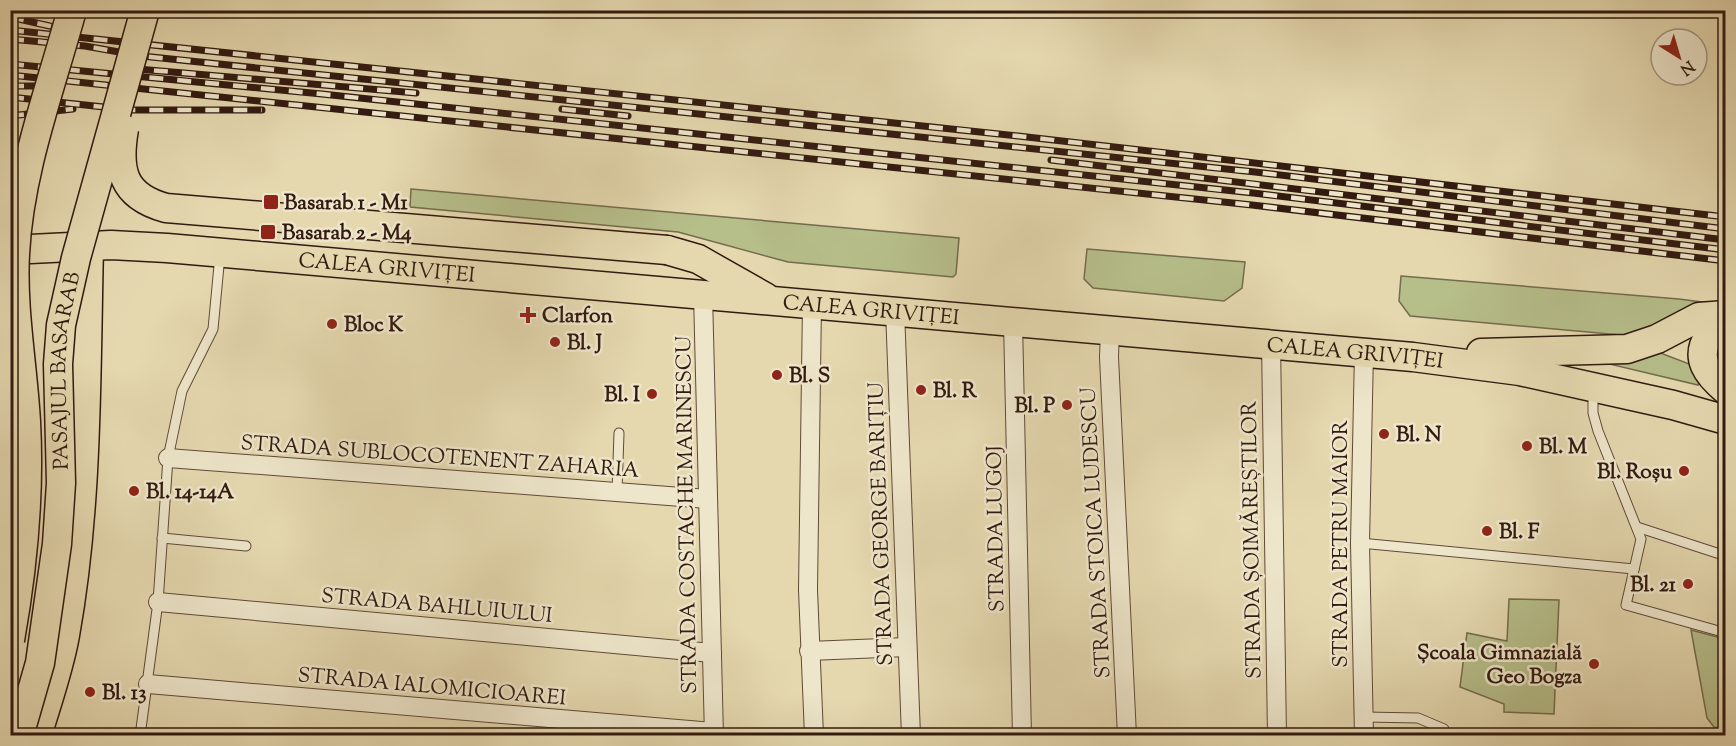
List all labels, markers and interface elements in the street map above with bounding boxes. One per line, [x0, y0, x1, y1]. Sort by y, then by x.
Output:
north arrow [1649, 27, 1709, 87]
text: N [1674, 54, 1699, 80]
place label: Basarab 1 - M1 [284, 189, 408, 219]
marker: Basarab 1 - M1 [262, 193, 280, 211]
place label: Basarab 2 - M4 [282, 219, 412, 249]
marker: Basarab 2 - M4 [259, 223, 277, 241]
street label: CALEA GRIVIȚEI [297, 247, 477, 292]
street label: PASAJUL BASARAB [45, 269, 89, 470]
street label: CALEA GRIVIȚEI [781, 289, 961, 334]
place label: Clarfon [542, 302, 613, 332]
marker: Clarfon [519, 306, 537, 324]
place label: Bloc K [344, 311, 404, 341]
marker: Bloc K [325, 317, 339, 331]
place label: Bl. J [567, 329, 603, 359]
street label: CALEA GRIVIȚEI [1265, 331, 1445, 378]
marker: Bl. J [548, 335, 562, 349]
street label: STRADA COSTACHE MARINESCU [670, 336, 706, 694]
place label: Bl. S [789, 362, 830, 392]
marker: Bl. S [770, 368, 784, 382]
place label: Bl. R [933, 377, 978, 407]
place label: Bl. I [604, 381, 640, 411]
street label: STRADA GEORGE BARIȚIU [862, 382, 902, 666]
marker: Bl. R [914, 383, 928, 397]
marker: Bl. I [645, 387, 659, 401]
street label: STRADA STOICA LUDESCU [1074, 387, 1120, 679]
place label: Bl. P [1014, 392, 1055, 422]
marker: Bl. P [1060, 398, 1074, 412]
street label: STRADA ȘOIMĂREȘTILOR [1236, 401, 1270, 679]
street label: STRADA PETRU MAIOR [1327, 420, 1357, 668]
place label: Bl. N [1396, 421, 1442, 451]
marker: Bl. N [1377, 427, 1391, 441]
street label: STRADA SUBLOCOTENENT ZAHARIA [240, 429, 640, 487]
place label: Bl. M [1539, 433, 1588, 463]
marker: Bl. M [1520, 439, 1534, 453]
street label: STRADA LUGOJ [981, 446, 1013, 612]
place label: Bl. Roșu [1597, 458, 1673, 488]
marker: Bl. Roșu [1677, 464, 1691, 478]
place label: Bl. 14-14A [146, 478, 235, 508]
marker: Bl. 14-14A [127, 484, 141, 498]
place label: Bl. F [1499, 518, 1540, 548]
marker: Bl. F [1480, 524, 1494, 538]
place label: Bl. 21 [1630, 571, 1677, 601]
marker: Bl. 21 [1681, 577, 1695, 591]
street label: STRADA BAHLUIULUI [320, 582, 554, 632]
place label: Școala Gimnazială Geo Bogza [1417, 639, 1582, 693]
marker: Școala Gimnazială Geo Bogza [1587, 657, 1601, 671]
street label: STRADA IALOMICIOAREI [296, 661, 567, 715]
place label: Bl. 13 [102, 679, 146, 709]
marker: Bl. 13 [83, 685, 97, 699]

